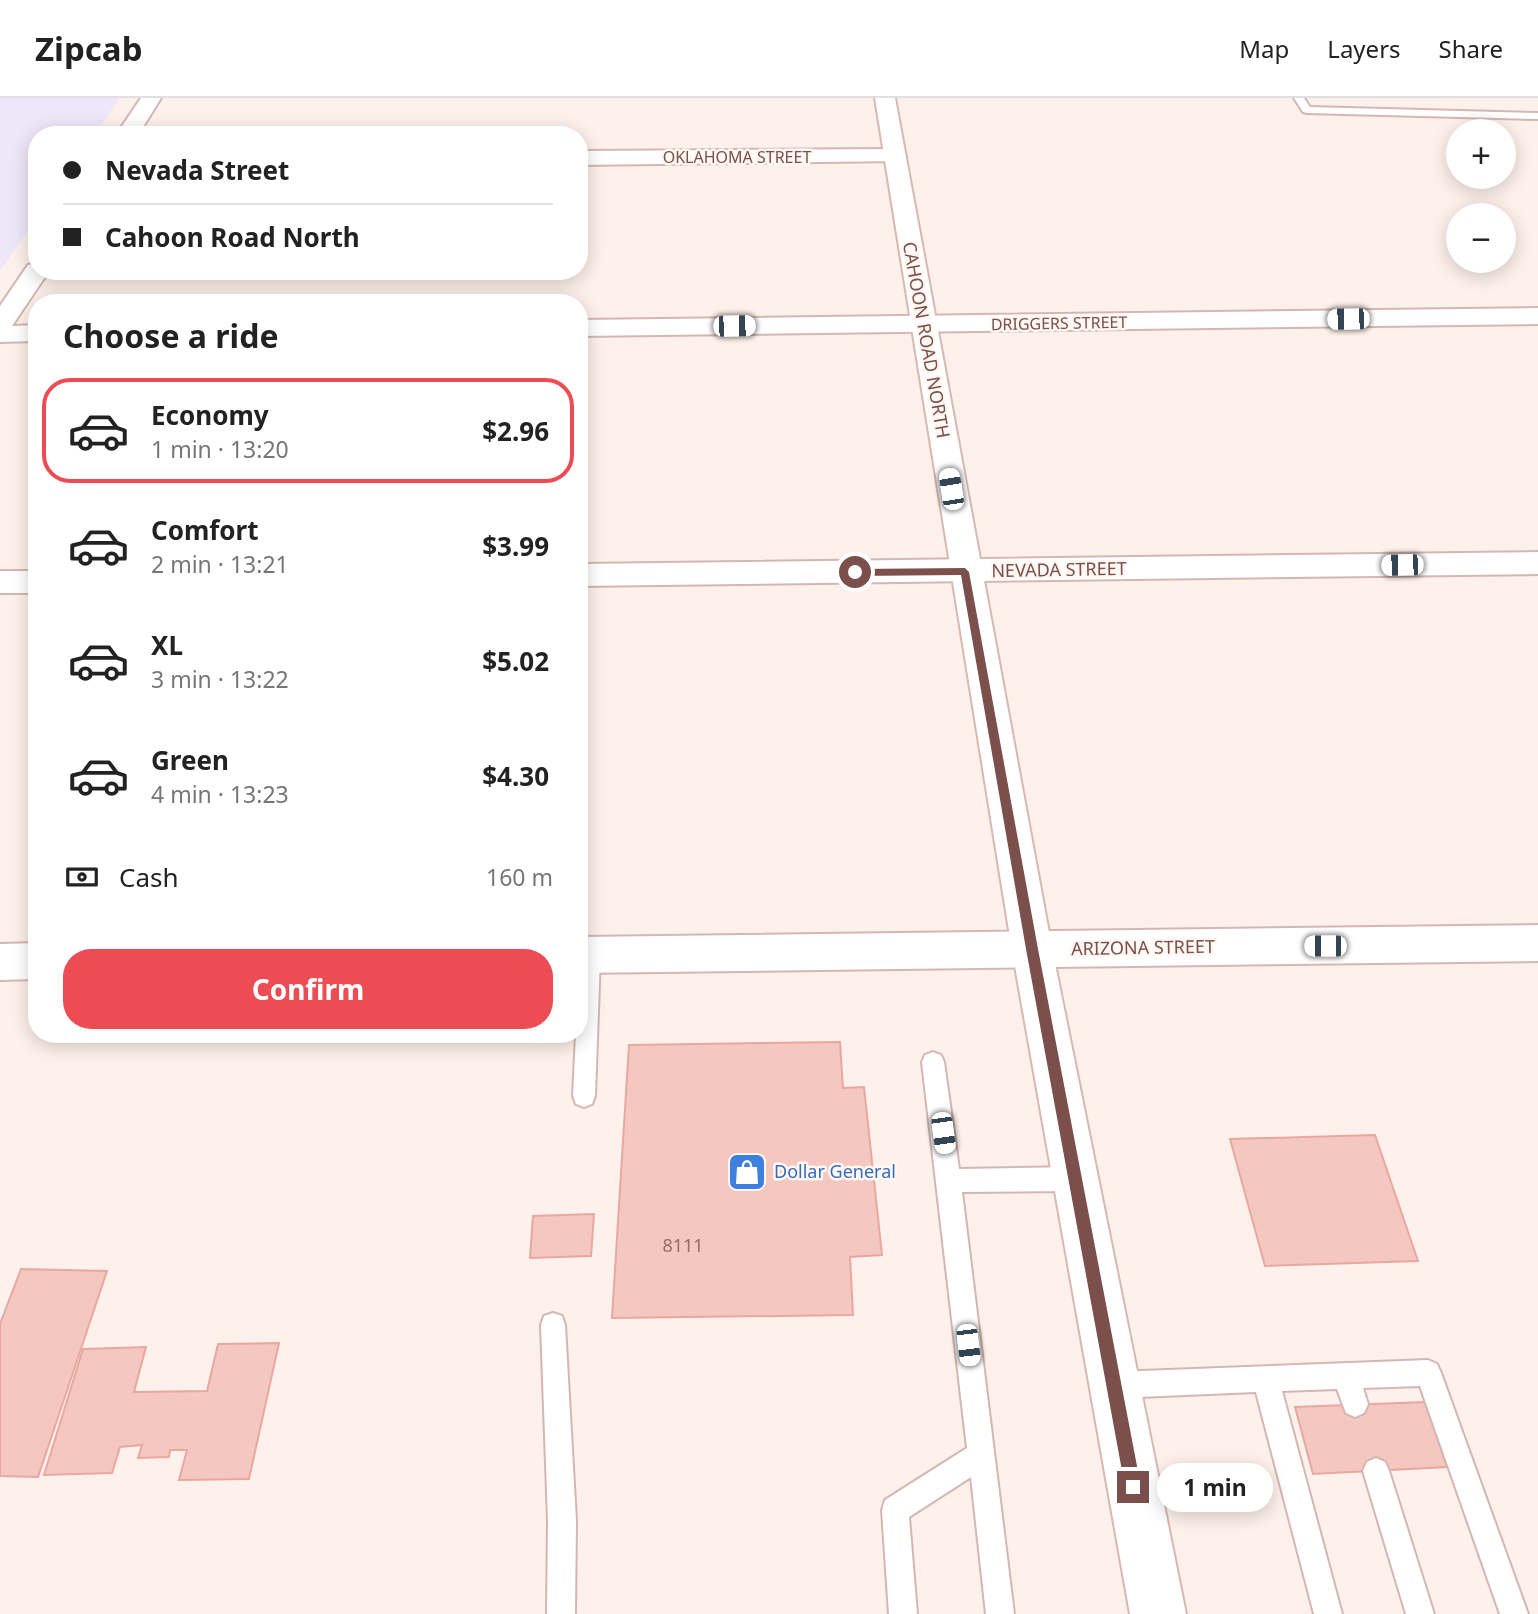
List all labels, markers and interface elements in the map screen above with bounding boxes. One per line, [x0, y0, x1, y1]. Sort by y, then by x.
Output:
text: Zipcab [35, 26, 142, 71]
text: Map [1239, 32, 1289, 65]
text: Layers [1327, 32, 1401, 65]
text: Share [1439, 32, 1503, 65]
map controls [1446, 119, 1516, 273]
button: + [1446, 119, 1516, 189]
street label: OKLAHOMA STREET [663, 146, 811, 168]
text: Nevada Street [105, 152, 289, 188]
button: − [1446, 203, 1516, 273]
text: Cahoon Road North [105, 219, 360, 255]
street label: CAHOON ROAD NORTH [898, 240, 956, 440]
car [1327, 308, 1370, 330]
street label: DRIGGERS STREET [991, 311, 1128, 335]
text: Choose a ride [63, 314, 279, 357]
car [713, 315, 756, 337]
text: Economy [151, 397, 269, 433]
icon: car [67, 399, 130, 462]
text: $2.96 [482, 413, 549, 449]
text: 1 min · 13:20 [151, 433, 289, 465]
car [938, 467, 965, 511]
text: Comfort [151, 512, 259, 548]
icon: car [67, 514, 130, 577]
text: $3.99 [482, 528, 549, 564]
text: 2 min · 13:21 [151, 548, 289, 580]
car [1381, 554, 1424, 576]
route start [839, 556, 871, 588]
street label: NEVADA STREET [991, 556, 1127, 582]
text: XL [151, 627, 183, 663]
icon: car [67, 629, 130, 692]
text: $5.02 [482, 643, 549, 679]
text: 3 min · 13:22 [151, 663, 289, 695]
text: Green [151, 742, 229, 778]
icon: car [67, 744, 130, 807]
text: $4.30 [482, 758, 549, 794]
text: 4 min · 13:23 [151, 778, 289, 810]
icon: cash [63, 858, 101, 896]
text: Cash [119, 859, 179, 895]
text: 160 m [486, 861, 553, 893]
street label: ARIZONA STREET [1071, 934, 1215, 960]
car [1305, 936, 1347, 957]
button: Confirm [63, 949, 553, 1029]
car [930, 1111, 957, 1155]
shop icon: Dollar General [726, 1151, 768, 1193]
place label: Dollar General [774, 1159, 896, 1183]
house number: 8111 [662, 1233, 704, 1257]
car [956, 1323, 981, 1367]
callout: 1 min [1158, 1462, 1273, 1512]
route end [1117, 1471, 1149, 1503]
text: 1 min [1183, 1471, 1247, 1503]

